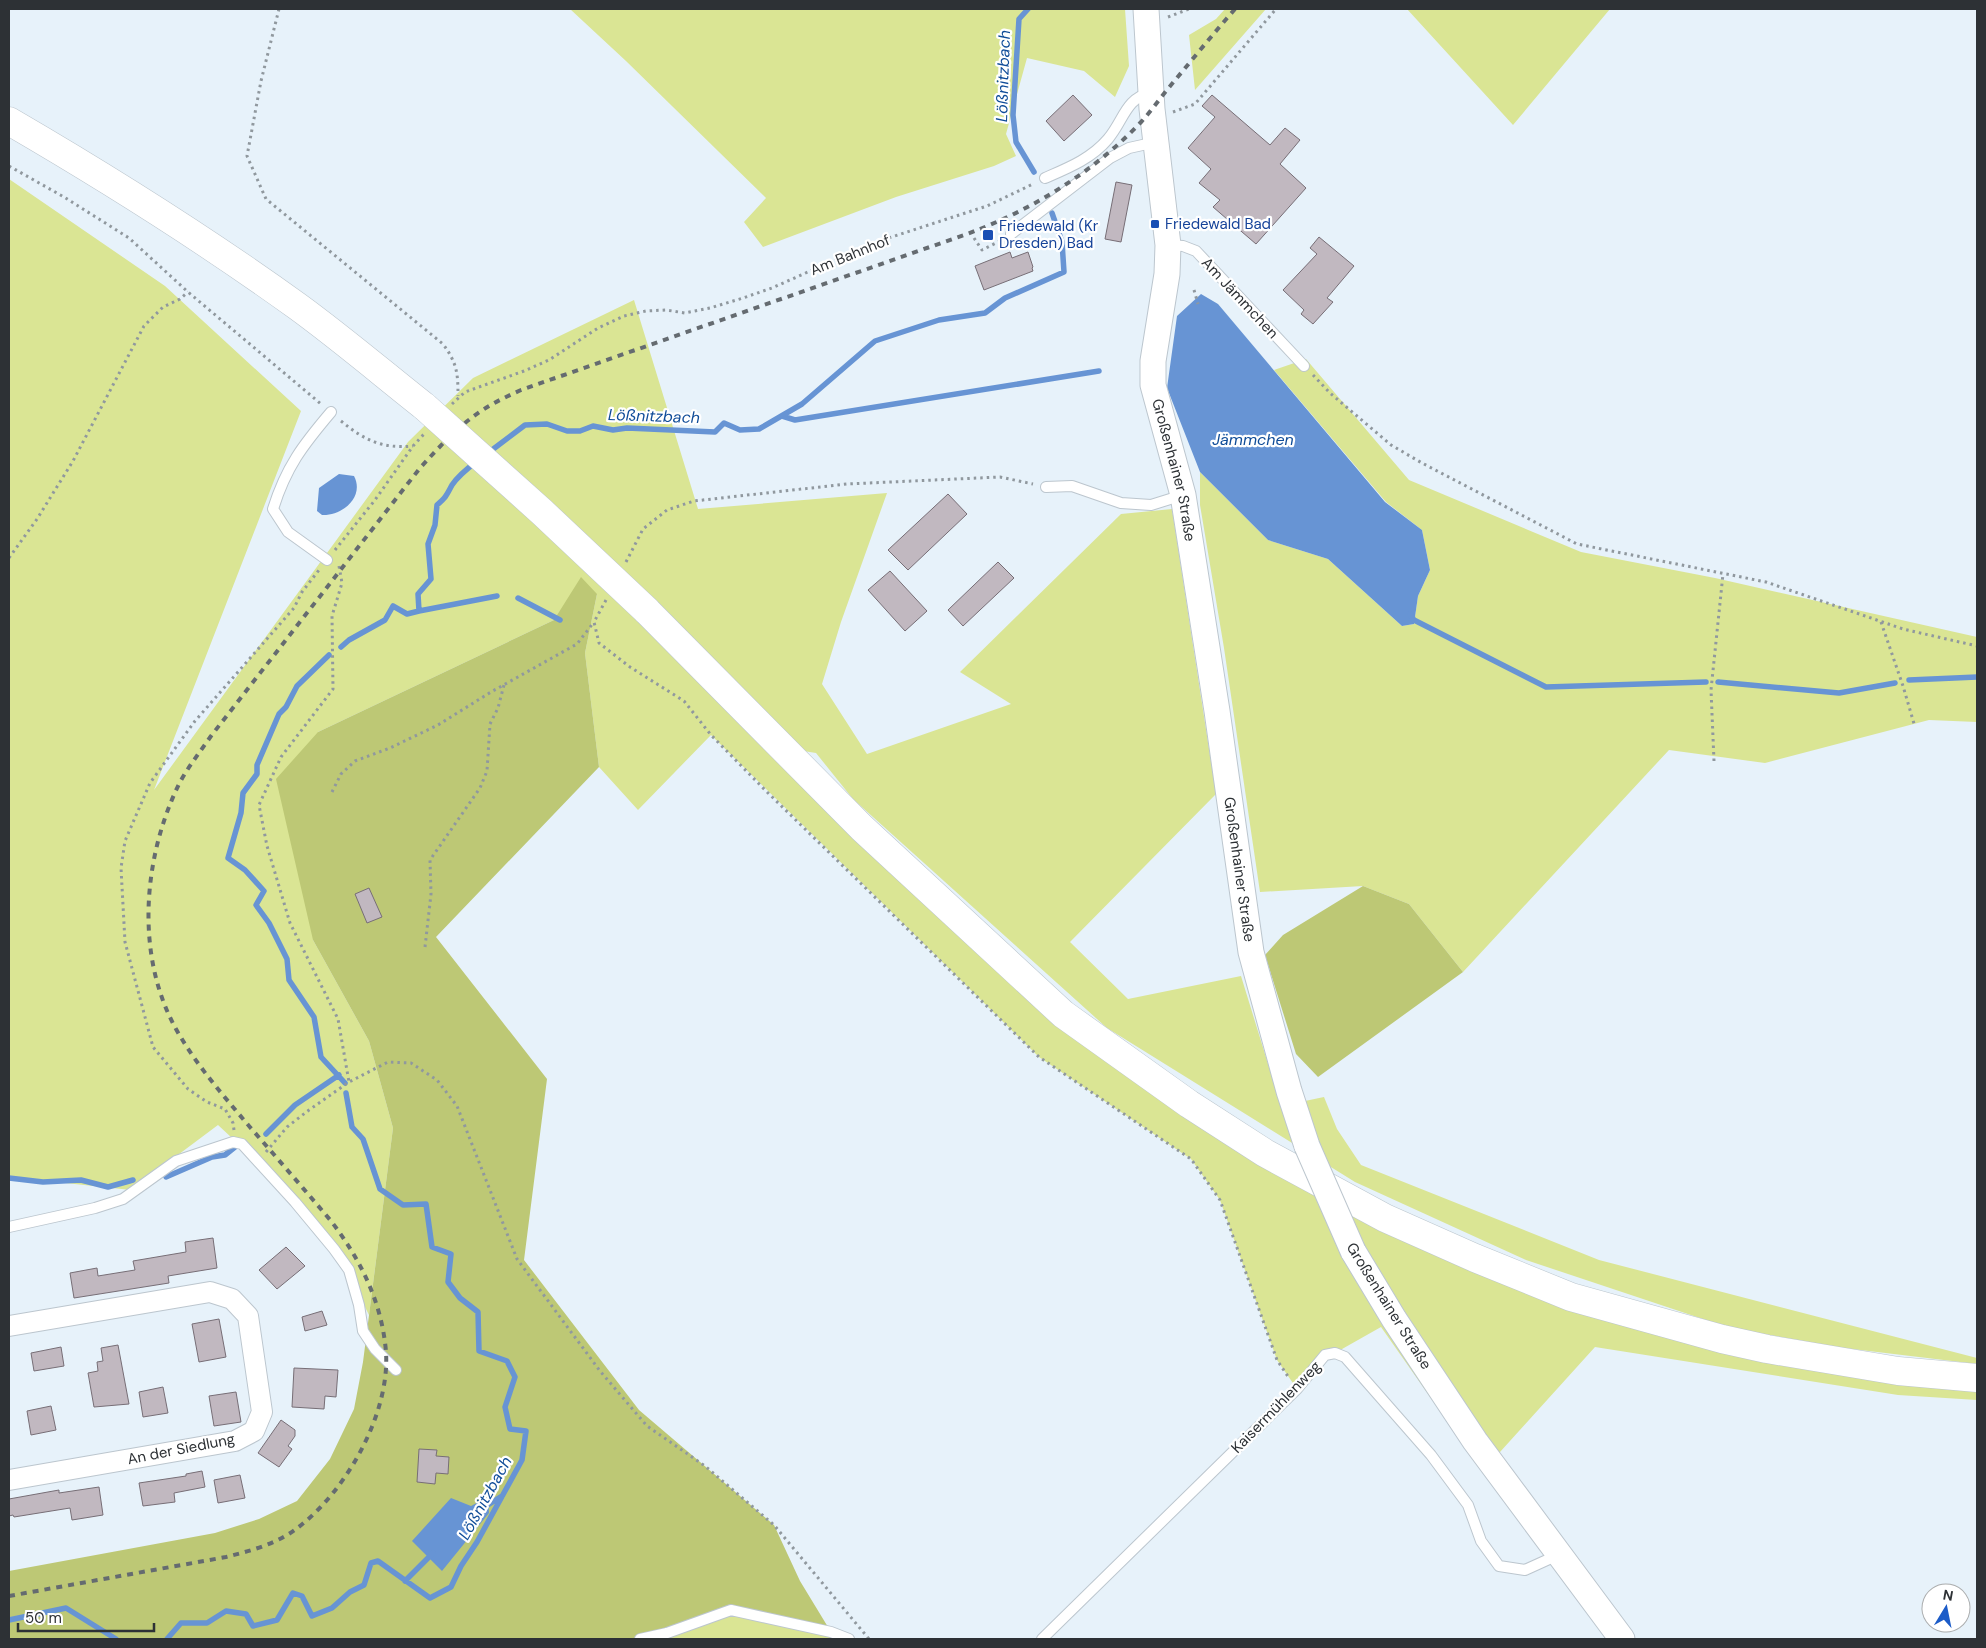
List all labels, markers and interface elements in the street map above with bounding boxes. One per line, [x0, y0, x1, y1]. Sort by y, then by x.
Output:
water label: Lößnitzbach [991, 30, 1015, 122]
place label: Friedewald Bad [1165, 214, 1271, 234]
place label: Friedewald (Kr Dresden) Bad [999, 216, 1099, 253]
marker: Friedewald Bad [1149, 218, 1161, 230]
marker: Friedewald (Kr Dresden) Bad [981, 228, 995, 242]
street label: Am Bahnhof [807, 230, 893, 280]
street label: Am Jämmchen [1197, 253, 1283, 343]
street label: Großenhainer Straße [1147, 397, 1200, 543]
water label: Lößnitzbach [608, 404, 700, 428]
water label: Jämmchen [1212, 429, 1294, 450]
street label: Großenhainer Straße [1219, 796, 1259, 943]
street label: Großenhainer Straße [1342, 1239, 1436, 1373]
street label: Kaisermühlenweg [1227, 1357, 1325, 1457]
street label: An der Siedlung [126, 1429, 236, 1469]
water label: Lößnitzbach [454, 1453, 516, 1543]
north arrow [1921, 1583, 1971, 1633]
text: N [1942, 1585, 1955, 1605]
scale bar [18, 1600, 154, 1632]
text: 50 m [25, 1608, 62, 1628]

